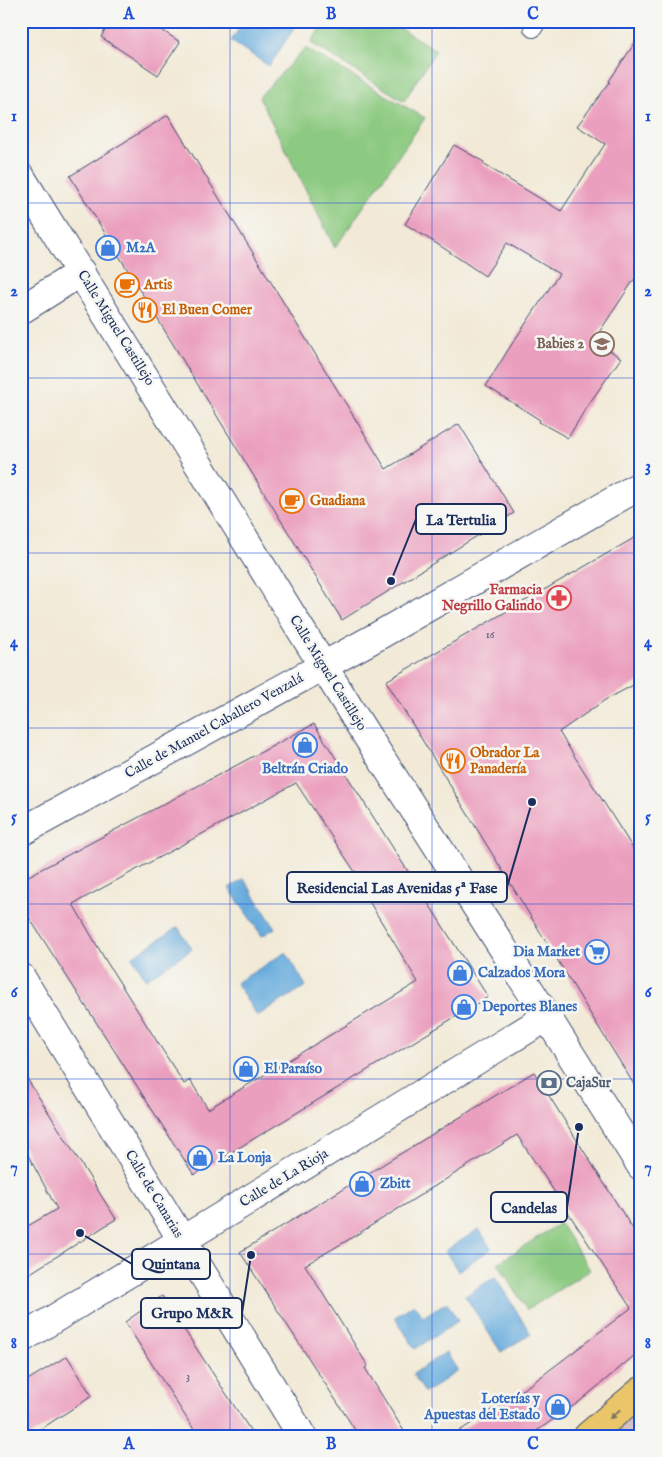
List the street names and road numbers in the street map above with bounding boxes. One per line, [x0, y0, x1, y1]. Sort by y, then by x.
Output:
street label: Calle Miguel Castillejo [73, 267, 159, 389]
street label: Calle Miguel Castillejo [285, 612, 371, 734]
street label: Calle de Manuel Caballero Venzalá [122, 669, 307, 783]
street label: Calle de La Rioja [236, 1144, 332, 1212]
street label: Calle de Canarias [121, 1147, 187, 1241]

